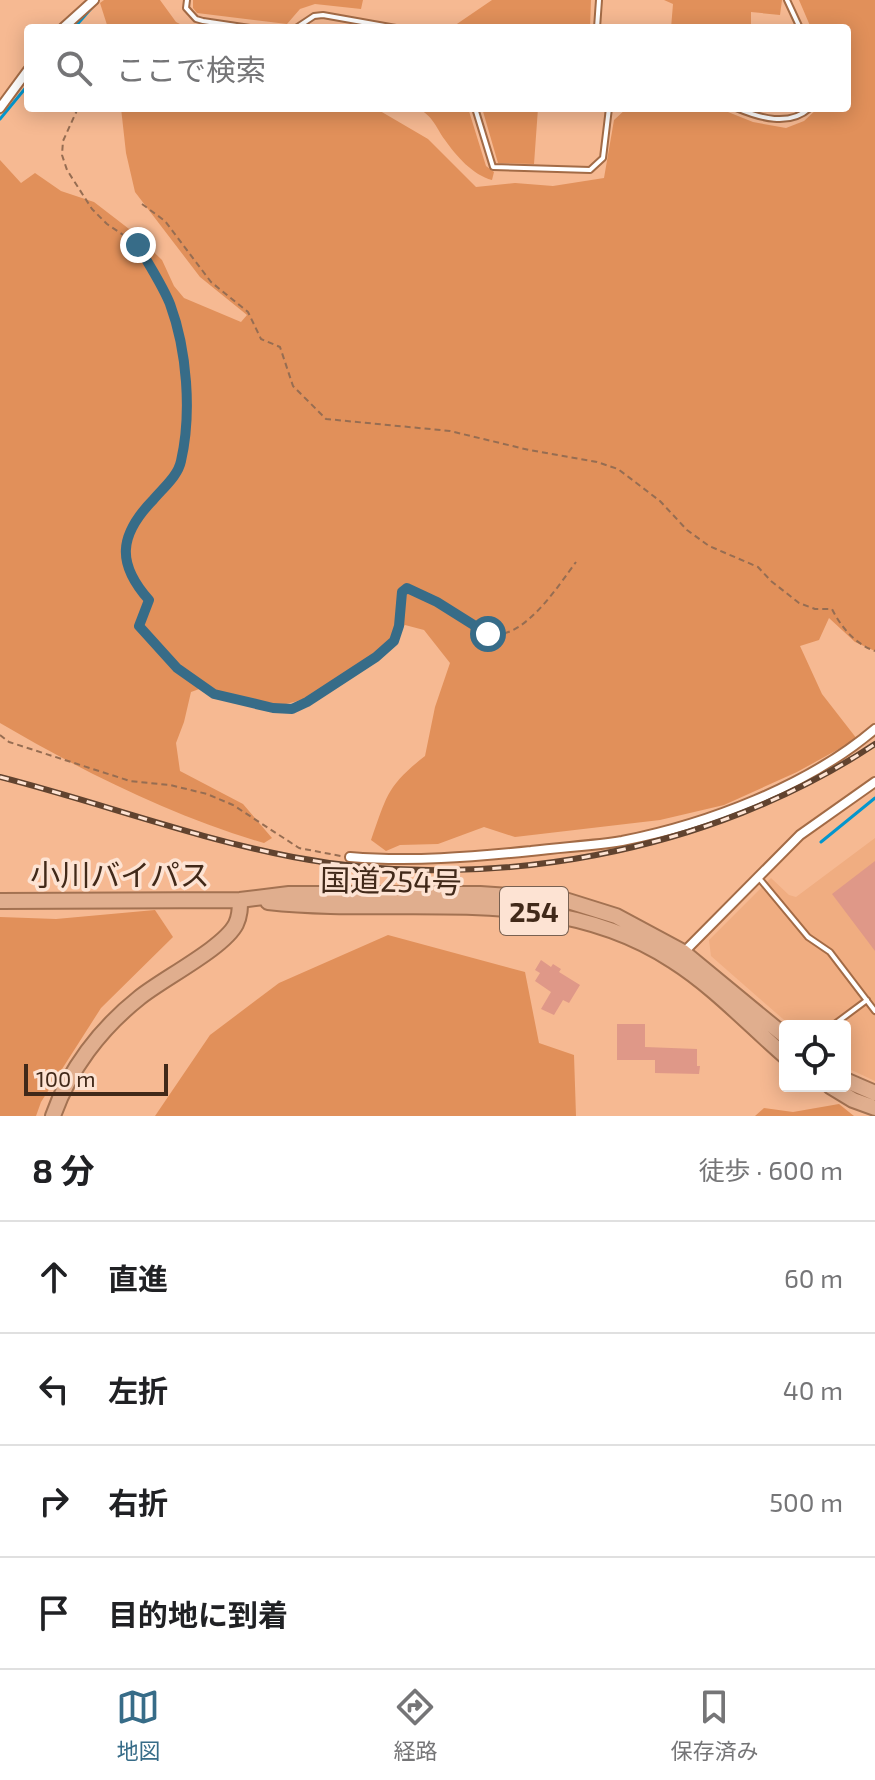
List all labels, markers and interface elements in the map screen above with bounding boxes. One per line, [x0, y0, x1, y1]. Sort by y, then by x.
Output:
search box [24, 24, 851, 112]
icon: search [52, 46, 96, 90]
text: ここで検索 [116, 51, 266, 87]
route end [120, 227, 156, 263]
route start [470, 616, 506, 652]
street label: 小川バイパス [30, 856, 210, 892]
street label: 国道254号 [320, 861, 462, 899]
road number: 254 [500, 887, 568, 935]
map controls [779, 1020, 851, 1092]
button: locate [779, 1020, 851, 1092]
scale bar [24, 1060, 168, 1096]
text: 100 m [36, 1065, 95, 1091]
text: 8 分 [32, 1149, 95, 1190]
text: 徒歩 · 600 m [698, 1154, 843, 1185]
icon: ahead [32, 1255, 76, 1299]
text: 直進 [108, 1260, 168, 1296]
text: 60 m [784, 1262, 843, 1293]
icon: left [32, 1367, 76, 1411]
text: 左折 [108, 1372, 168, 1408]
text: 40 m [783, 1374, 843, 1405]
icon: right [32, 1479, 76, 1523]
text: 右折 [108, 1484, 168, 1520]
text: 500 m [769, 1486, 843, 1517]
icon: arrive [32, 1591, 76, 1635]
text: 目的地に到着 [108, 1596, 288, 1632]
tab: 地図 [116, 1685, 161, 1765]
tab: 経路 [393, 1685, 438, 1765]
tab: 保存済み [670, 1685, 759, 1765]

